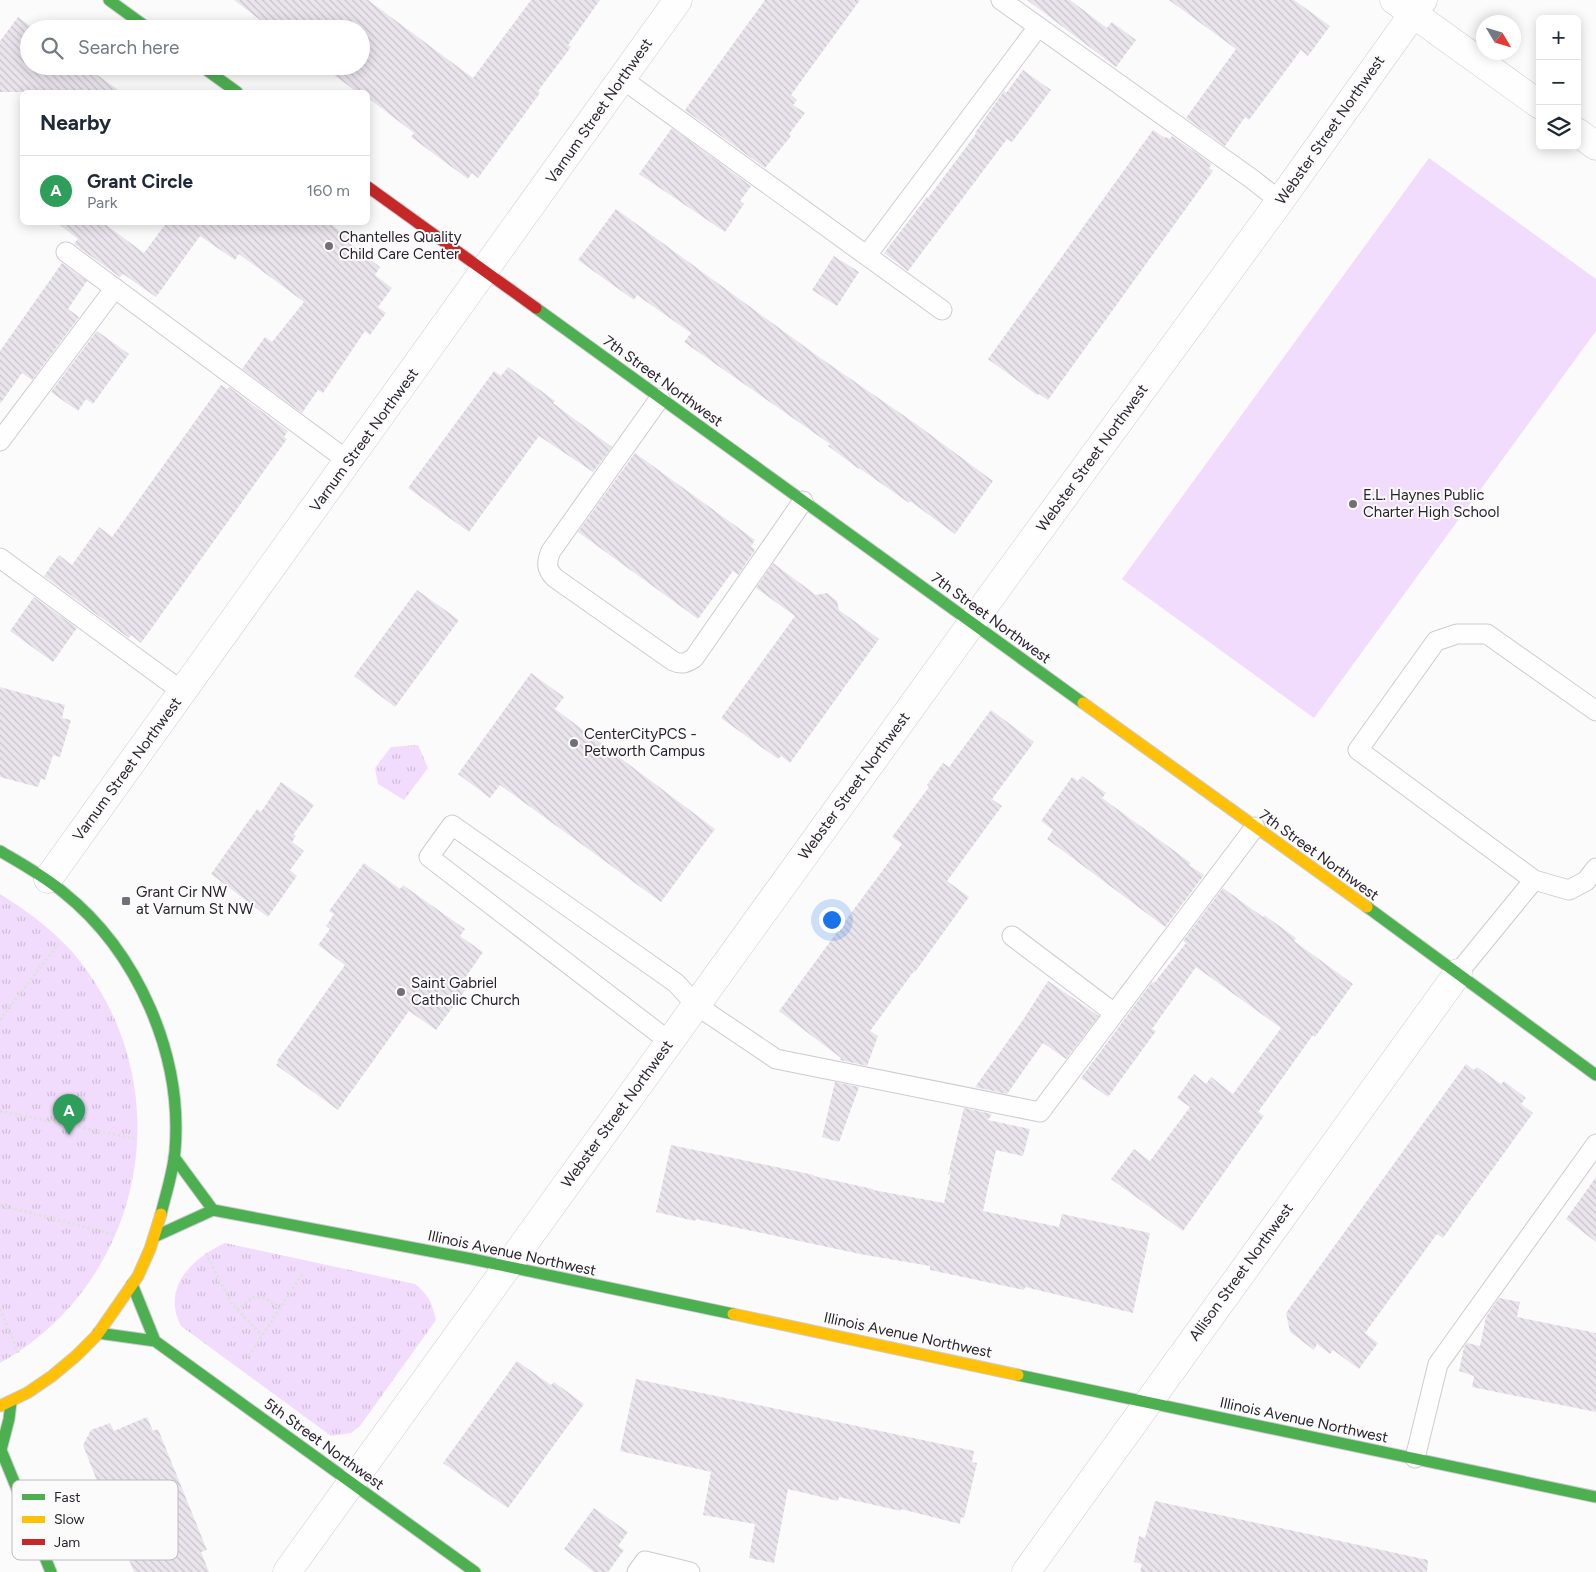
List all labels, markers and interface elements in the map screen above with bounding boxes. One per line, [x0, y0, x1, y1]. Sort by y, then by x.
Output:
north arrow [1476, 15, 1521, 60]
map controls [1536, 15, 1581, 150]
button: + [1536, 15, 1581, 60]
search box [20, 20, 370, 75]
icon: search [38, 34, 66, 62]
street label: Varnum Street Northwest [542, 35, 656, 187]
text: Search here [78, 36, 180, 59]
street label: Webster Street Northwest [1272, 52, 1389, 208]
button: − [1536, 60, 1581, 105]
button: layers [1536, 105, 1581, 150]
text: Nearby [40, 110, 111, 135]
text: Grant Circle [87, 170, 193, 193]
text: A [50, 181, 62, 200]
text: 160 m [307, 181, 350, 200]
text: Park [87, 193, 117, 212]
place label: Chantelles Quality Child Care Center [339, 228, 462, 263]
marker: Chantelles Quality Child Care Center [323, 240, 335, 252]
street label: 7th Street Northwest [600, 332, 727, 431]
street label: Varnum Street Northwest [306, 364, 422, 515]
street label: Webster Street Northwest [1032, 381, 1152, 535]
place label: E.L. Haynes Public Charter High School [1363, 486, 1500, 521]
marker: E.L. Haynes Public Charter High School [1347, 498, 1359, 510]
street label: 7th Street Northwest [928, 569, 1055, 668]
street label: Varnum Street Northwest [69, 693, 185, 844]
street label: Webster Street Northwest [794, 709, 914, 863]
place label: CenterCityPCS - Petworth Campus [584, 725, 705, 760]
marker: CenterCityPCS - Petworth Campus [568, 737, 580, 749]
street label: 7th Street Northwest [1256, 806, 1383, 905]
place label: Grant Cir NW at Varnum St NW [136, 883, 254, 918]
marker: Grant Cir NW at Varnum St NW [120, 895, 132, 907]
your location [819, 907, 845, 933]
place label: Saint Gabriel Catholic Church [411, 974, 520, 1009]
marker: Saint Gabriel Catholic Church [395, 986, 407, 998]
street label: Webster Street Northwest [557, 1037, 677, 1191]
pin: A [53, 1094, 85, 1135]
street label: Allison Street Northwest [1185, 1200, 1297, 1344]
street label: Illinois Avenue Northwest [426, 1226, 598, 1280]
street label: Illinois Avenue Northwest [822, 1308, 994, 1362]
street label: Illinois Avenue Northwest [1218, 1393, 1390, 1447]
street label: 5th Street Northwest [261, 1394, 388, 1494]
legend [12, 1480, 178, 1560]
text: Fast [54, 1489, 80, 1506]
text: Slow [54, 1511, 85, 1528]
text: Jam [54, 1534, 80, 1551]

